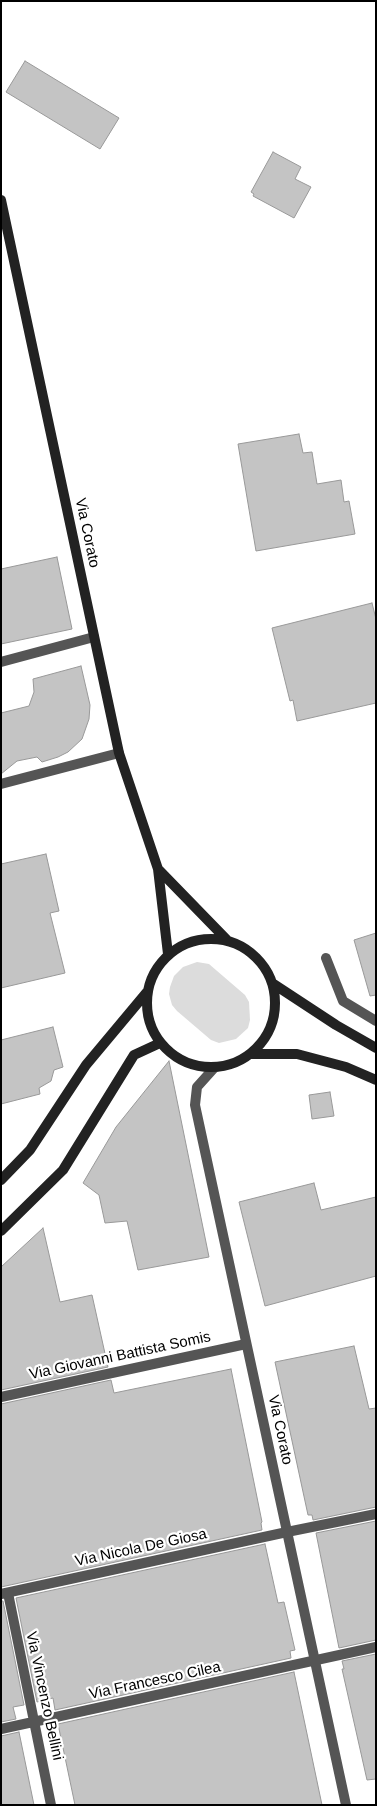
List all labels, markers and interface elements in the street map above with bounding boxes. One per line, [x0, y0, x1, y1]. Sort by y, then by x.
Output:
street label: Via Corato [71, 497, 103, 569]
street label: Via Giovanni Battista Somis [28, 1328, 212, 1384]
street label: Via Corato [264, 1394, 296, 1466]
street label: Via Nicola De Giosa [74, 1525, 208, 1571]
street label: Via Vincenzo Bellini [22, 1630, 66, 1762]
street label: Via Francesco Cilea [88, 1658, 222, 1704]

